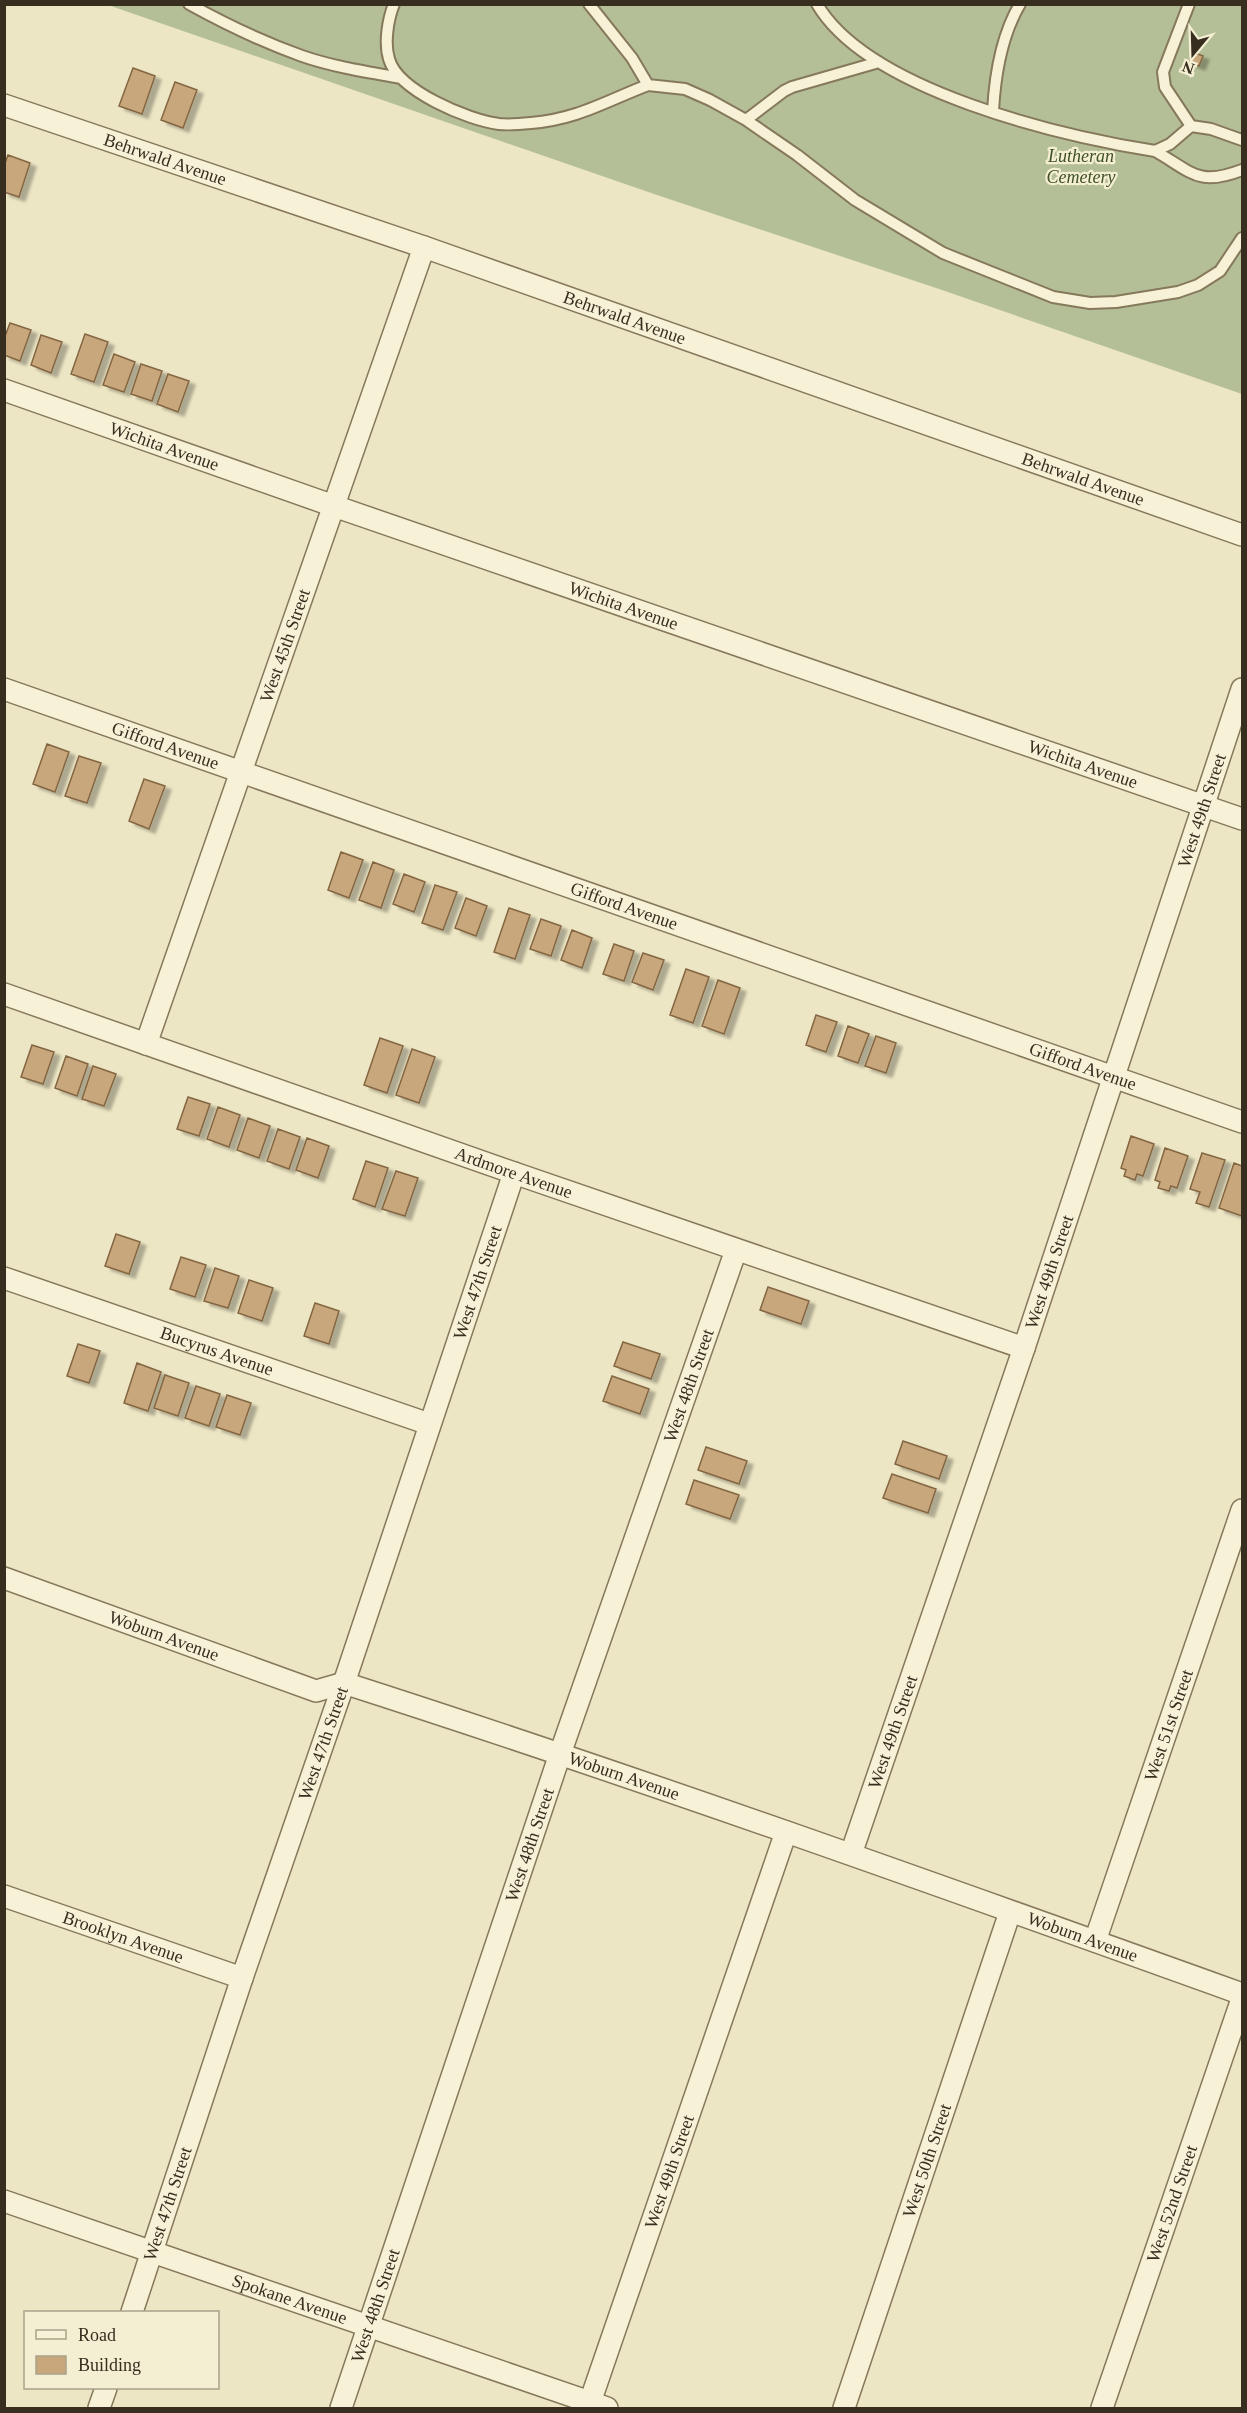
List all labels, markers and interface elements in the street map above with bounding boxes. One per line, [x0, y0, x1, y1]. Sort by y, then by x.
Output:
north arrow [1163, 24, 1223, 84]
text: N [1180, 58, 1197, 78]
street label: Behrwald Avenue [101, 129, 229, 189]
park label: Lutheran Cemetery [1047, 146, 1115, 187]
street label: Behrwald Avenue [561, 287, 688, 348]
street label: Wichita Avenue [107, 418, 222, 475]
street label: Behrwald Avenue [1019, 448, 1147, 510]
street label: Wichita Avenue [566, 578, 681, 634]
street label: West 45th Street [256, 586, 314, 705]
street label: Gifford Avenue [109, 718, 222, 773]
street label: Wichita Avenue [1026, 736, 1140, 792]
street label: West 49th Street [1174, 751, 1230, 870]
street label: Gifford Avenue [568, 878, 680, 934]
street label: Gifford Avenue [1027, 1038, 1139, 1094]
street label: Ardmore Avenue [452, 1143, 575, 1202]
street label: West 49th Street [1021, 1212, 1077, 1331]
street label: West 47th Street [449, 1223, 506, 1342]
street label: Bucyrus Avenue [158, 1322, 276, 1380]
street label: West 48th Street [660, 1326, 718, 1445]
street label: Woburn Avenue [106, 1607, 222, 1665]
street label: West 51st Street [1140, 1667, 1197, 1784]
street label: West 49th Street [864, 1673, 921, 1791]
street label: West 47th Street [294, 1684, 352, 1803]
street label: Woburn Avenue [566, 1748, 682, 1804]
street label: West 48th Street [501, 1785, 558, 1904]
street label: Brooklyn Avenue [60, 1907, 186, 1967]
street label: Woburn Avenue [1025, 1908, 1140, 1966]
street label: West 50th Street [899, 2101, 955, 2220]
street label: West 49th Street [641, 2112, 698, 2231]
street label: West 52nd Street [1143, 2142, 1201, 2265]
street label: West 47th Street [140, 2144, 196, 2263]
street label: West 48th Street [347, 2246, 404, 2365]
street label: Spokane Avenue [230, 2270, 350, 2328]
legend [24, 2311, 219, 2389]
text: Road [78, 2325, 116, 2345]
text: Building [78, 2355, 141, 2375]

